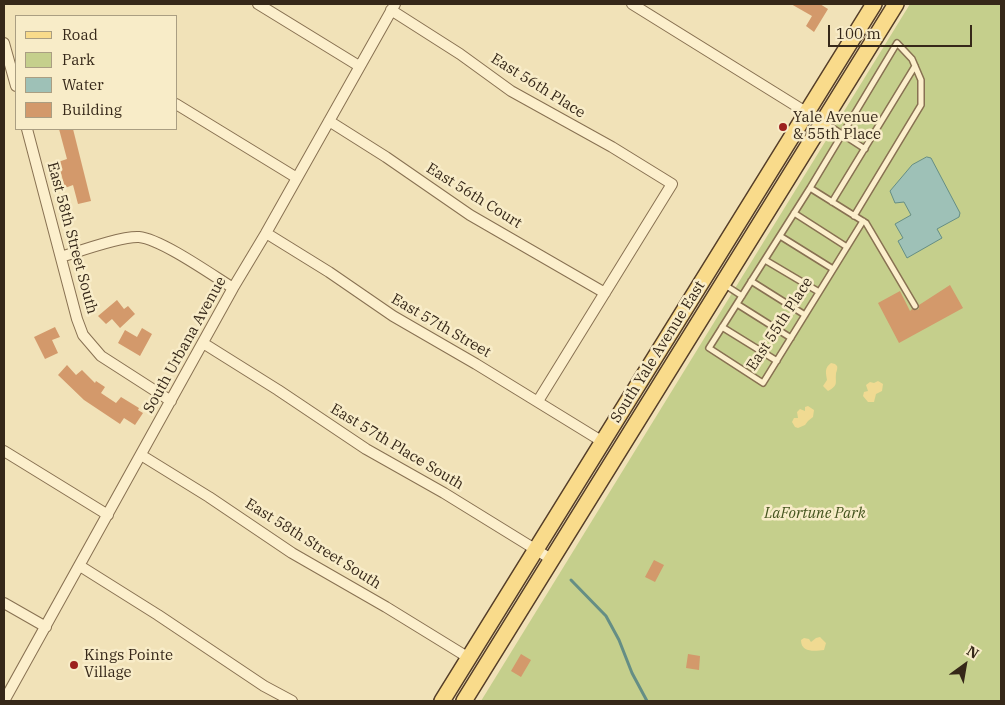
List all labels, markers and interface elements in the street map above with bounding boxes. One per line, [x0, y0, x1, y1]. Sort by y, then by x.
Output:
legend [15, 15, 178, 130]
scale bar [830, 15, 974, 47]
text: 100 m [836, 24, 881, 43]
text: Road [62, 25, 98, 44]
text: Park [62, 50, 95, 69]
street label: East 56th Place [488, 50, 588, 122]
text: Water [62, 75, 104, 94]
text: Building [62, 100, 122, 119]
place label: Yale Avenue & 55th Place [793, 109, 881, 144]
marker: Yale Avenue & 55th Place [777, 121, 789, 133]
street label: East 56th Court [423, 159, 525, 233]
street label: East 58th Street South [43, 160, 101, 316]
street label: South Urbana Avenue [140, 273, 230, 417]
street label: East 55th Place [743, 274, 817, 374]
street label: South Yale Avenue East [607, 278, 709, 426]
street label: East 57th Street [388, 290, 494, 362]
street label: East 57th Place South [327, 400, 467, 494]
street label: East 58th Street South [242, 495, 384, 593]
park label: LaFortune Park [764, 505, 866, 523]
north arrow [940, 640, 990, 690]
text: N [963, 642, 982, 663]
place label: Kings Pointe Village [84, 647, 173, 682]
marker: Kings Pointe Village [68, 659, 80, 671]

